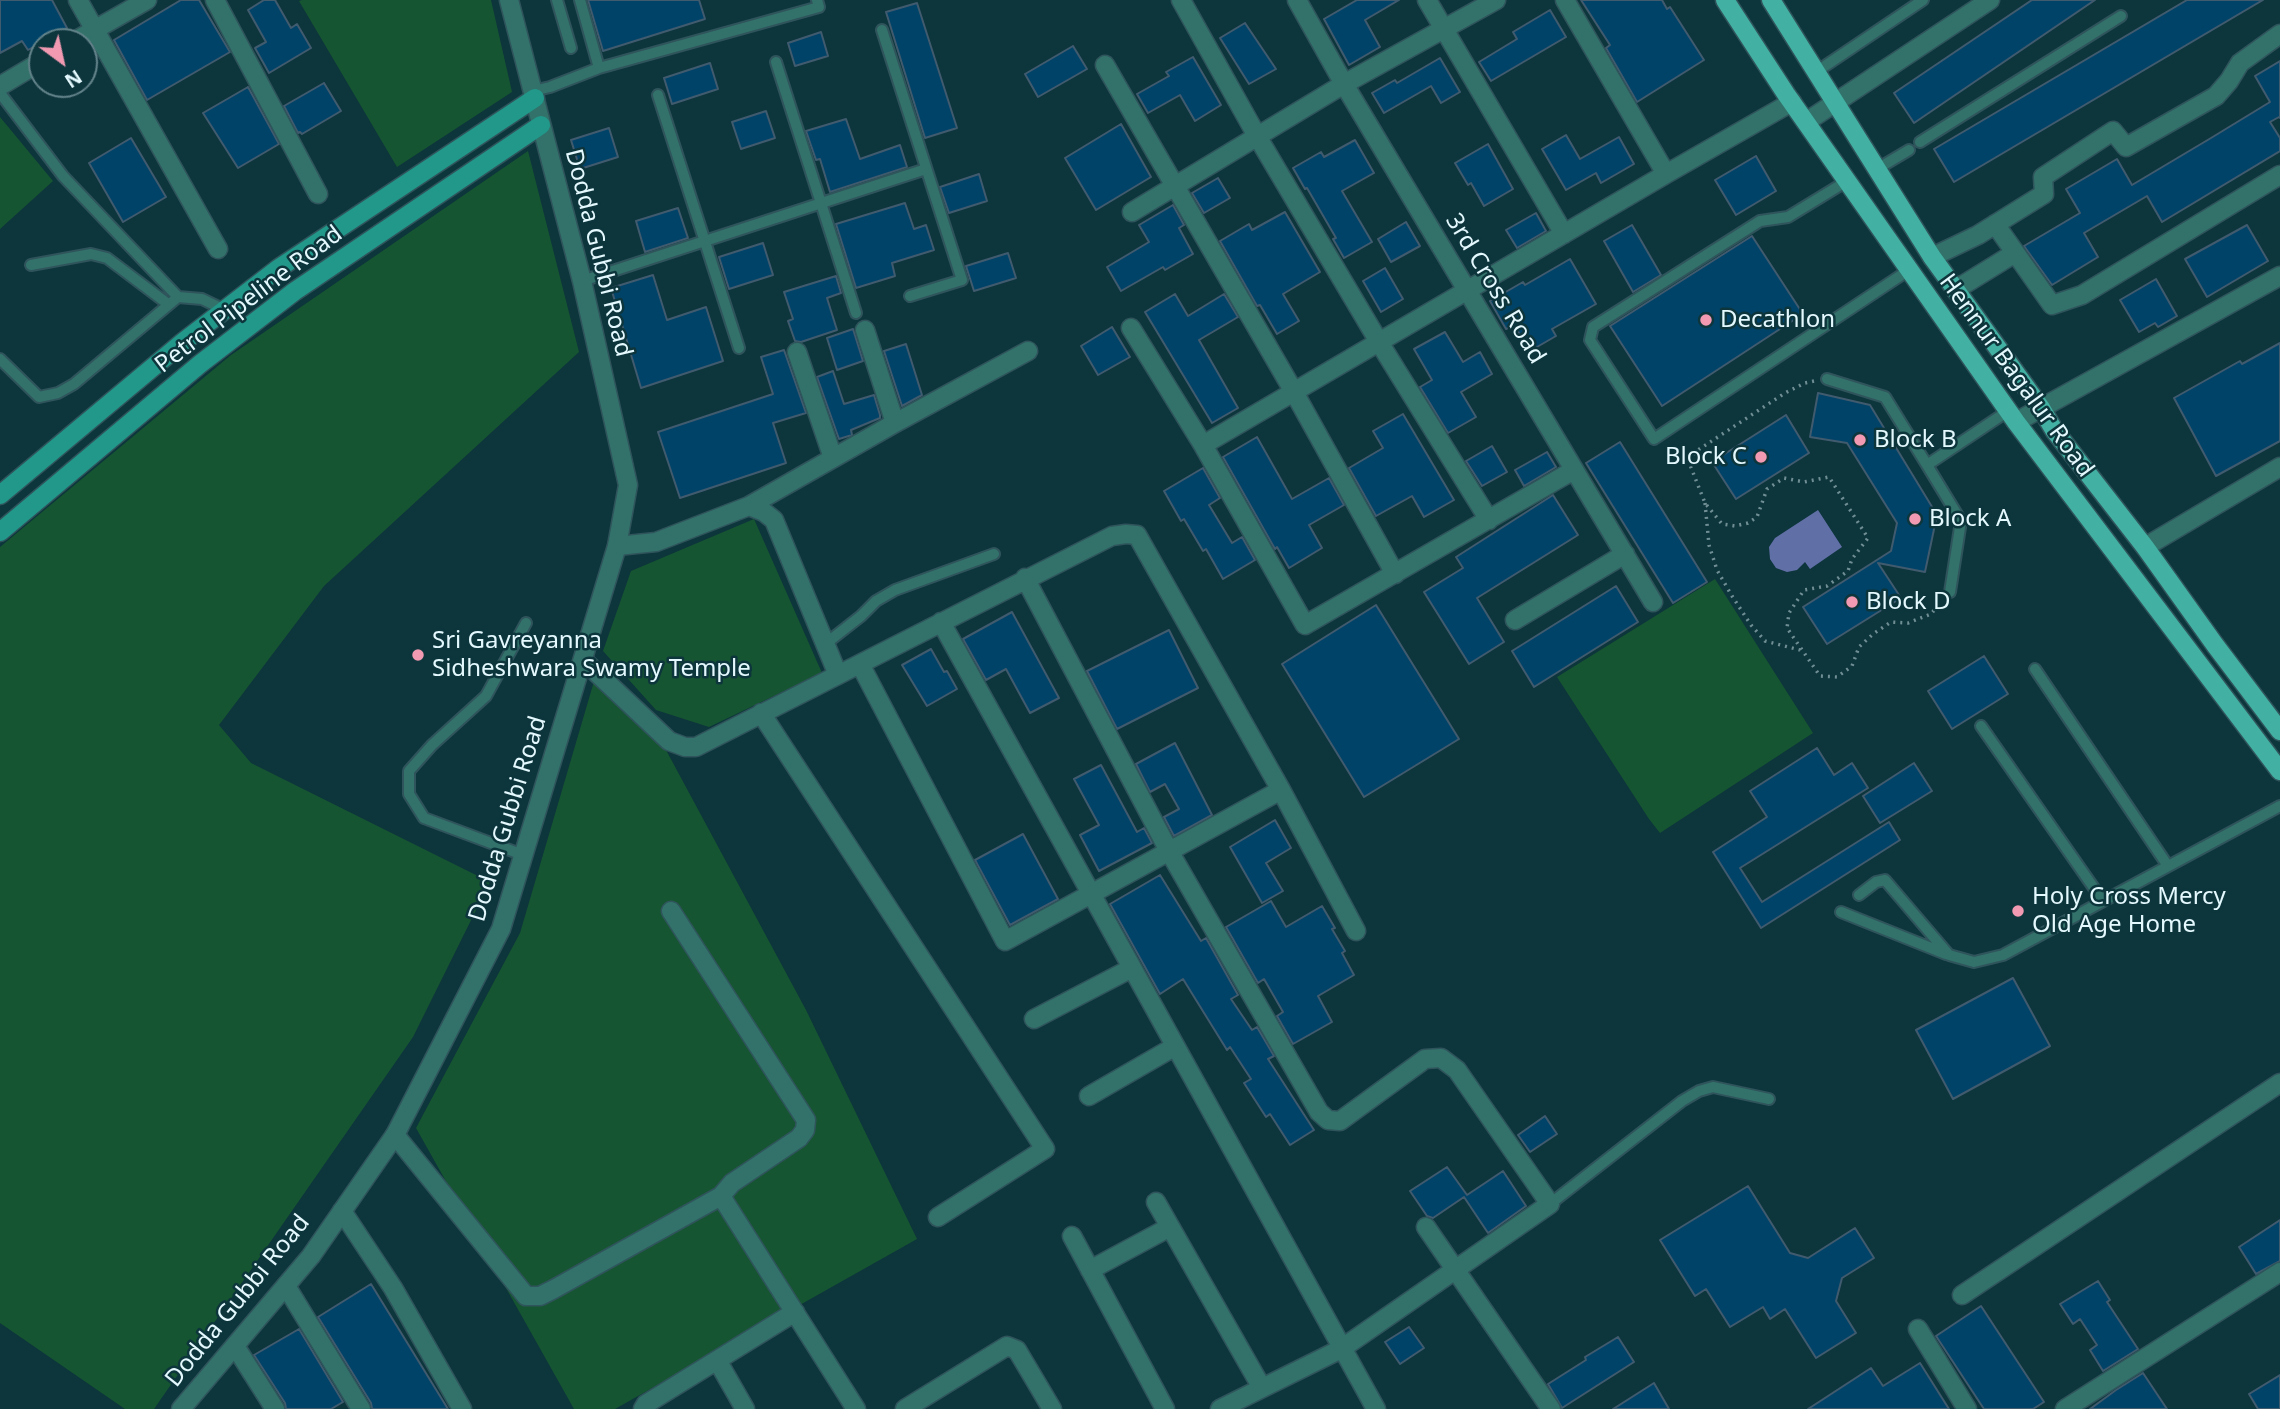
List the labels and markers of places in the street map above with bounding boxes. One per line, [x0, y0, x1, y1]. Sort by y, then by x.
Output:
place label: Decathlon [1720, 306, 1835, 334]
marker: Decathlon [1698, 312, 1714, 328]
place label: Block B [1874, 426, 1956, 454]
marker: Block B [1852, 432, 1868, 448]
place label: Block C [1665, 443, 1747, 471]
marker: Block C [1753, 449, 1769, 465]
place label: Block A [1929, 505, 2011, 533]
marker: Block A [1907, 511, 1923, 527]
place label: Block D [1866, 588, 1950, 616]
marker: Block D [1844, 594, 1860, 610]
place label: Sri Gavreyanna Sidheshwara Swamy Temple [432, 627, 751, 683]
marker: Sri Gavreyanna Sidheshwara Swamy Temple [410, 647, 426, 663]
place label: Holy Cross Mercy Old Age Home [2032, 883, 2226, 939]
marker: Holy Cross Mercy Old Age Home [2010, 903, 2026, 919]

